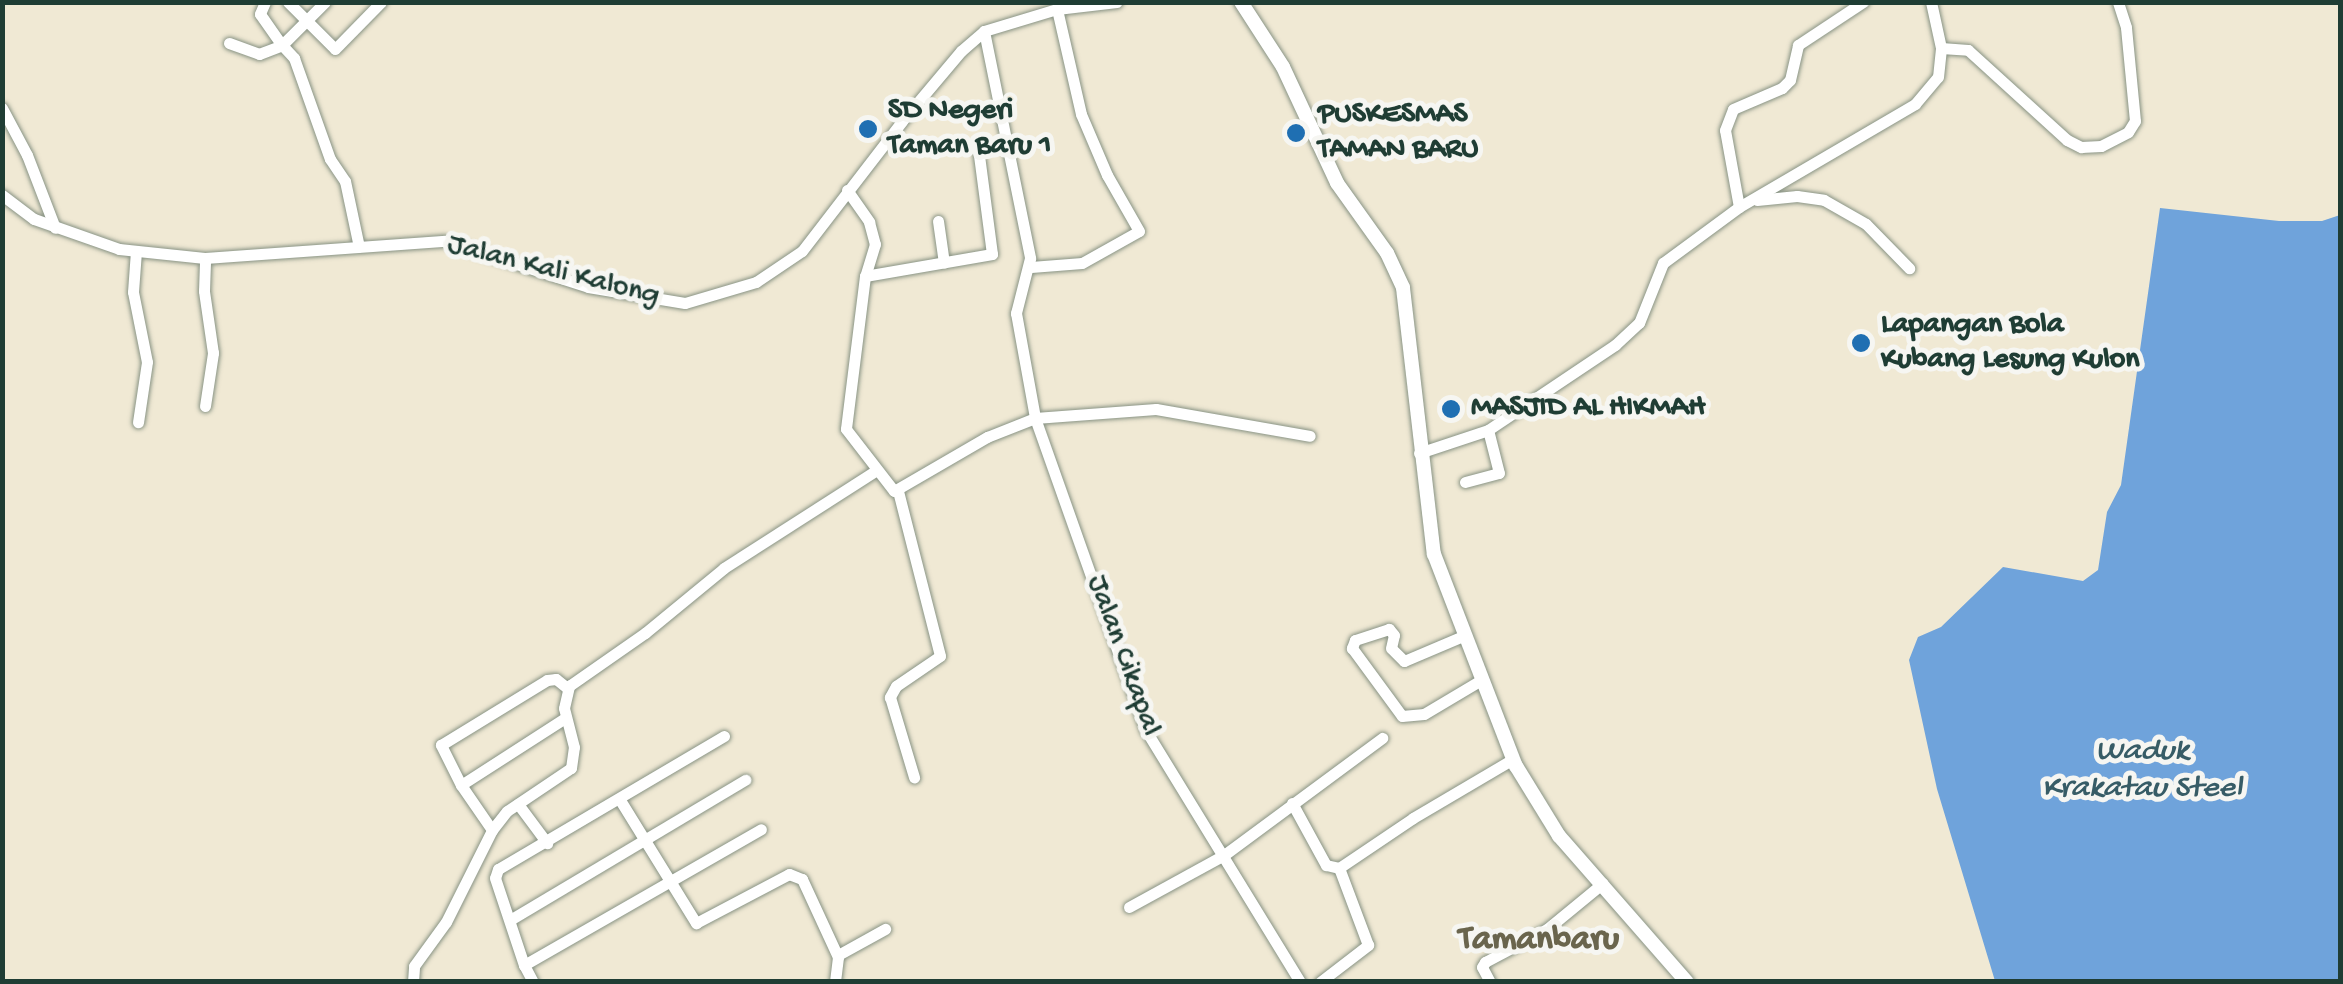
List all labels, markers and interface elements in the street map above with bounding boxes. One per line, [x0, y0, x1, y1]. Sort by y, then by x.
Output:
place label: SD Negeri Taman Baru 1 [888, 94, 1051, 164]
place label: PUSKESMAS TAMAN BARU [1318, 98, 1479, 168]
marker: SD Negeri Taman Baru 1 [857, 118, 879, 140]
marker: PUSKESMAS TAMAN BARU [1283, 120, 1309, 146]
street label: Jalan Kali Kalong [443, 228, 663, 316]
place label: Lapangan Bola Kubang Lesung Kulon [1881, 308, 2140, 378]
marker: Lapangan Bola Kubang Lesung Kulon [1850, 332, 1872, 354]
place label: MASJID AL HIKMAH [1471, 391, 1705, 427]
marker: MASJID AL HIKMAH [1440, 398, 1462, 420]
street label: Jalan Cikapal [1076, 571, 1168, 741]
water label: Waduk Krakatau Steel [2042, 734, 2242, 809]
district label: Tamanbaru [1459, 920, 1619, 962]

